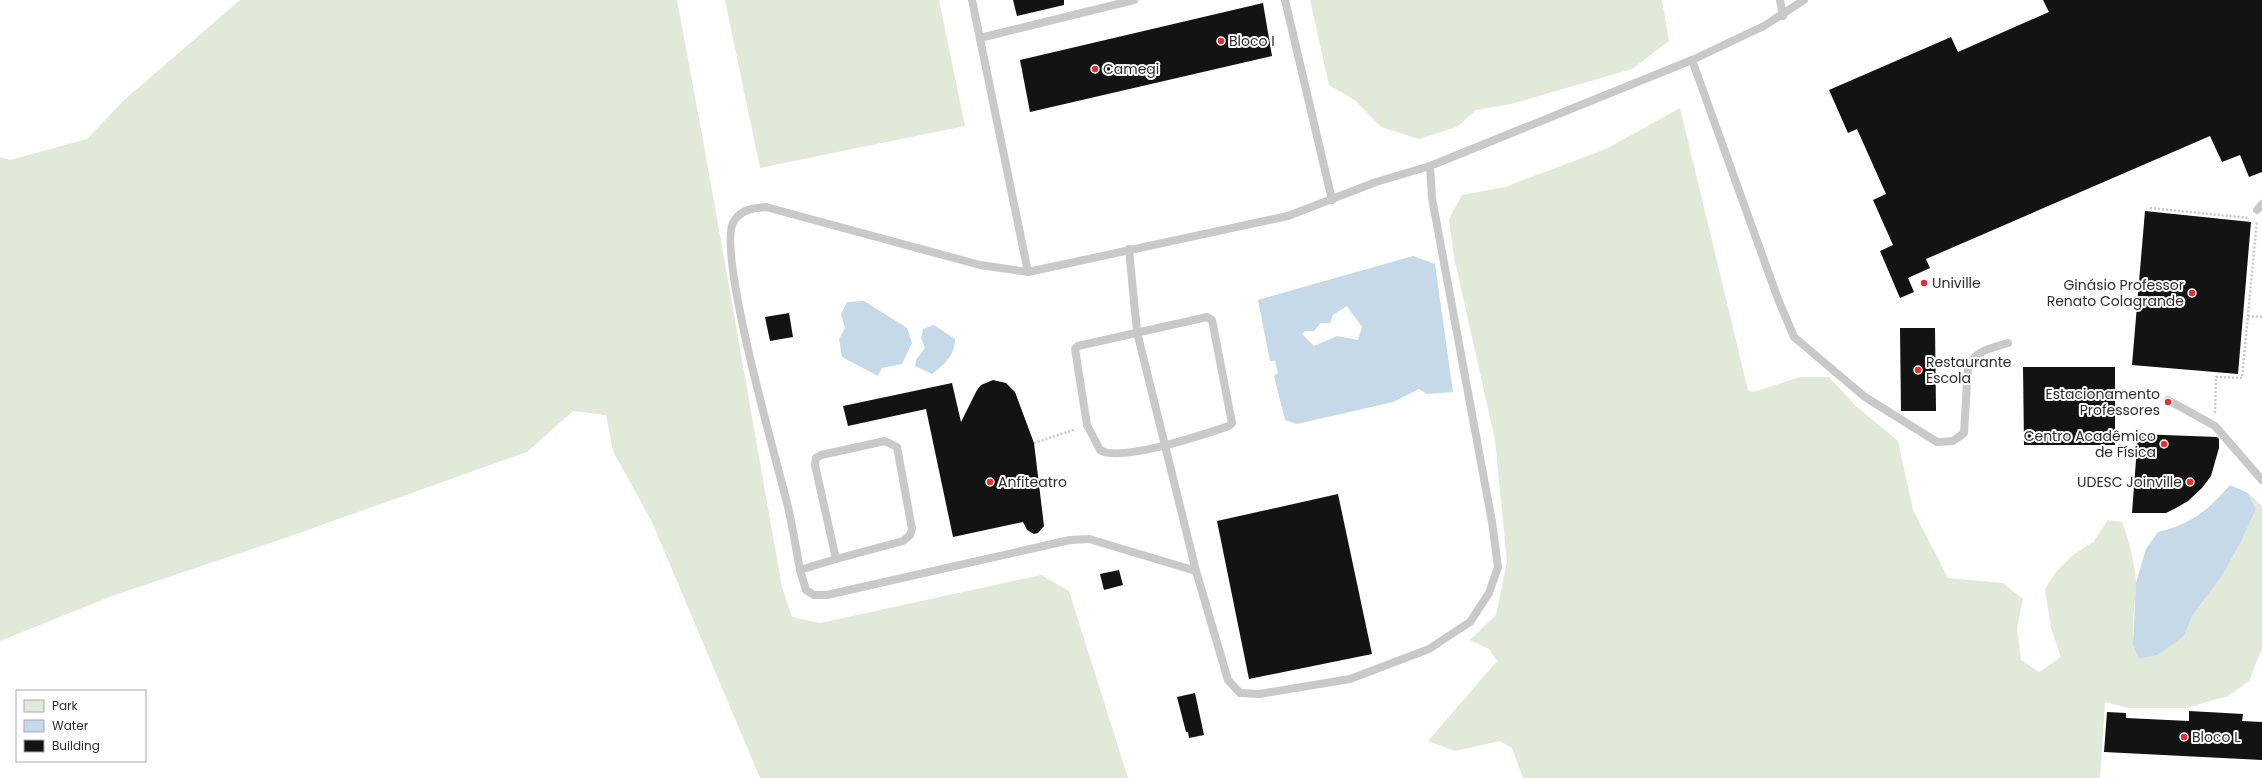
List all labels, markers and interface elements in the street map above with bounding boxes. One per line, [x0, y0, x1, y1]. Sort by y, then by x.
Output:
place label: Bloco I [1229, 31, 1275, 51]
marker: Bloco I [1216, 36, 1226, 46]
place label: Camegi [1103, 59, 1159, 79]
marker: Camegi [1090, 64, 1100, 74]
place label: Univille [1932, 273, 1981, 293]
place label: Ginásio Professor Renato Colagrande [2047, 275, 2184, 311]
marker: Univille [1919, 278, 1929, 288]
marker: Ginásio Professor Renato Colagrande [2187, 288, 2197, 298]
place label: Restaurante Escola [1926, 352, 2012, 388]
marker: Restaurante Escola [1913, 365, 1923, 375]
place label: Estacionamento Professores [2046, 384, 2160, 420]
marker: Estacionamento Professores [2163, 397, 2173, 407]
place label: Centro Acadêmico de Física [2024, 426, 2156, 462]
marker: Centro Acadêmico de Física [2159, 439, 2169, 449]
place label: Anfiteatro [998, 472, 1067, 492]
place label: UDESC Joinville [2077, 472, 2182, 492]
marker: Anfiteatro [985, 477, 995, 487]
marker: UDESC Joinville [2185, 477, 2195, 487]
legend [16, 690, 146, 762]
text: Park [52, 697, 79, 714]
text: Water [52, 717, 89, 734]
place label: Bloco L [2192, 727, 2240, 747]
marker: Bloco L [2179, 732, 2189, 742]
text: Building [52, 737, 100, 754]

